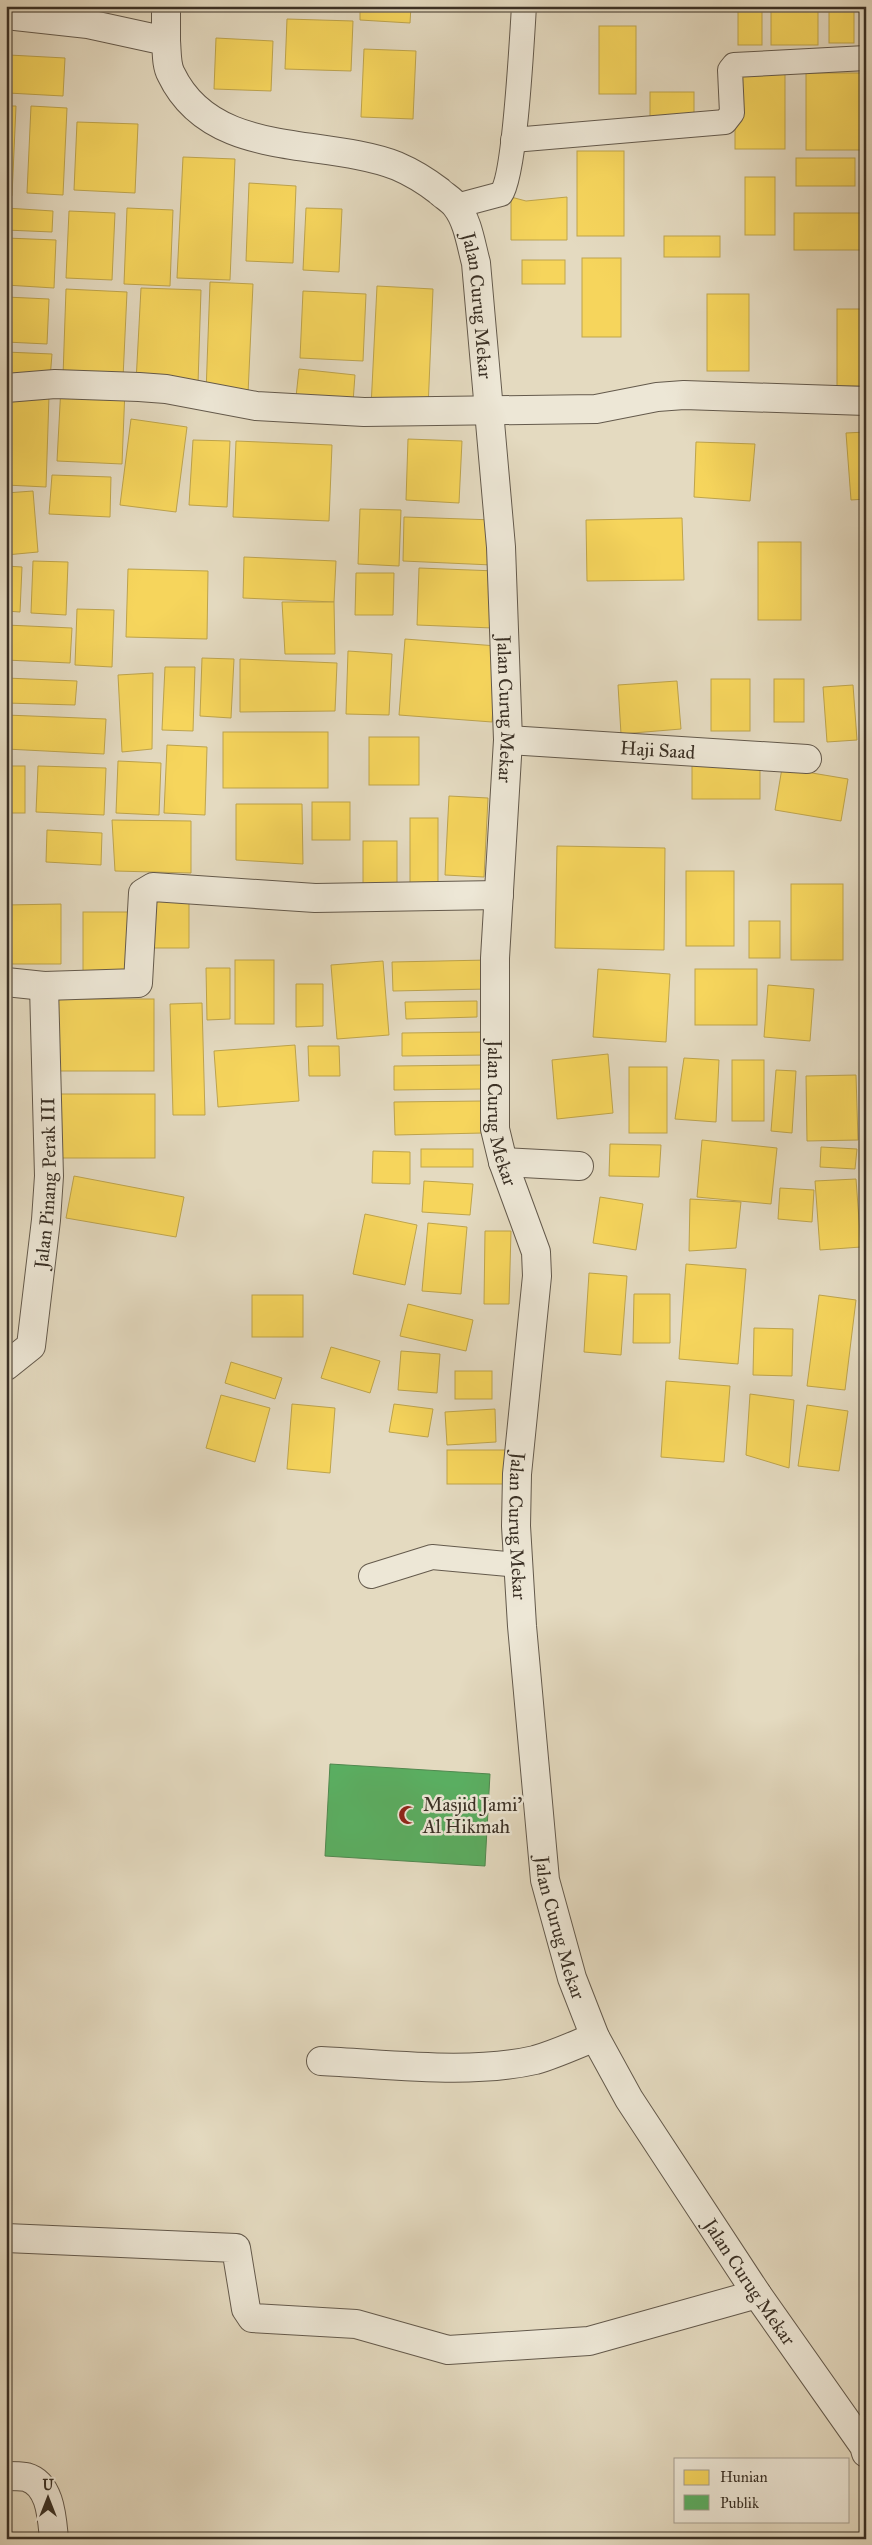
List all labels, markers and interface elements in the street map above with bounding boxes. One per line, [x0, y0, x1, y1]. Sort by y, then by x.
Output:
street label: Jalan Curug Mekar [456, 228, 498, 381]
street label: Jalan Curug Mekar [492, 633, 520, 784]
street label: Haji Saad [620, 736, 696, 763]
street label: Jalan Curug Mekar [483, 1038, 523, 1190]
street label: Jalan Pinang Perak III [29, 1097, 62, 1272]
street label: Jalan Curug Mekar [504, 1449, 532, 1601]
place label: Masjid Jami' Al Hikmah [422, 1793, 522, 1838]
mosque icon: Masjid Jami' Al Hikmah [397, 1804, 419, 1826]
street label: Jalan Curug Mekar [530, 1853, 591, 2003]
street label: Jalan Curug Mekar [697, 2212, 801, 2350]
legend [674, 2458, 850, 2522]
text: Hunian [720, 2468, 768, 2486]
north arrow [22, 2472, 72, 2522]
text: U [42, 2477, 54, 2494]
text: Publik [720, 2494, 759, 2512]

